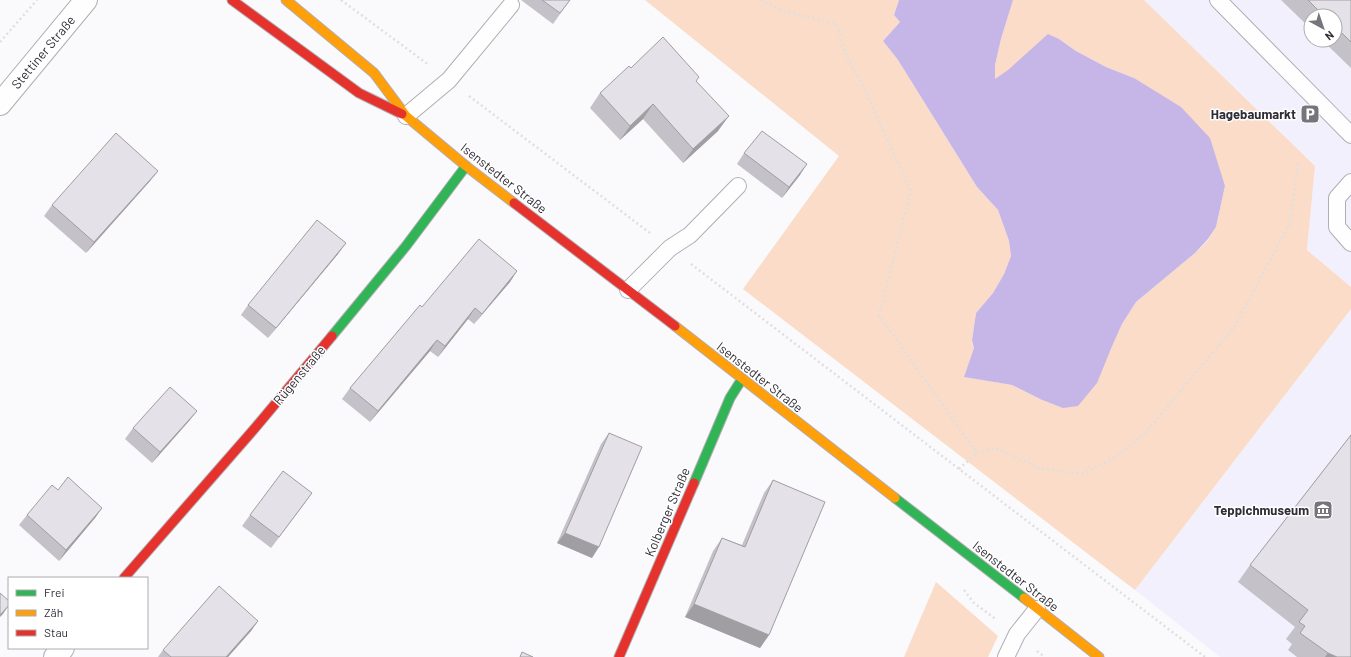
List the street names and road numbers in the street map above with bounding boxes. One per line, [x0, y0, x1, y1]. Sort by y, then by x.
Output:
street label: Stettiner Straße [8, 12, 78, 92]
street label: Isenstedter Straße [458, 139, 550, 217]
street label: Isenstedter Straße [714, 338, 806, 416]
street label: Rügenstraße [270, 342, 328, 408]
street label: Kolberger Straße [641, 465, 693, 559]
street label: Isenstedter Straße [970, 537, 1062, 615]

